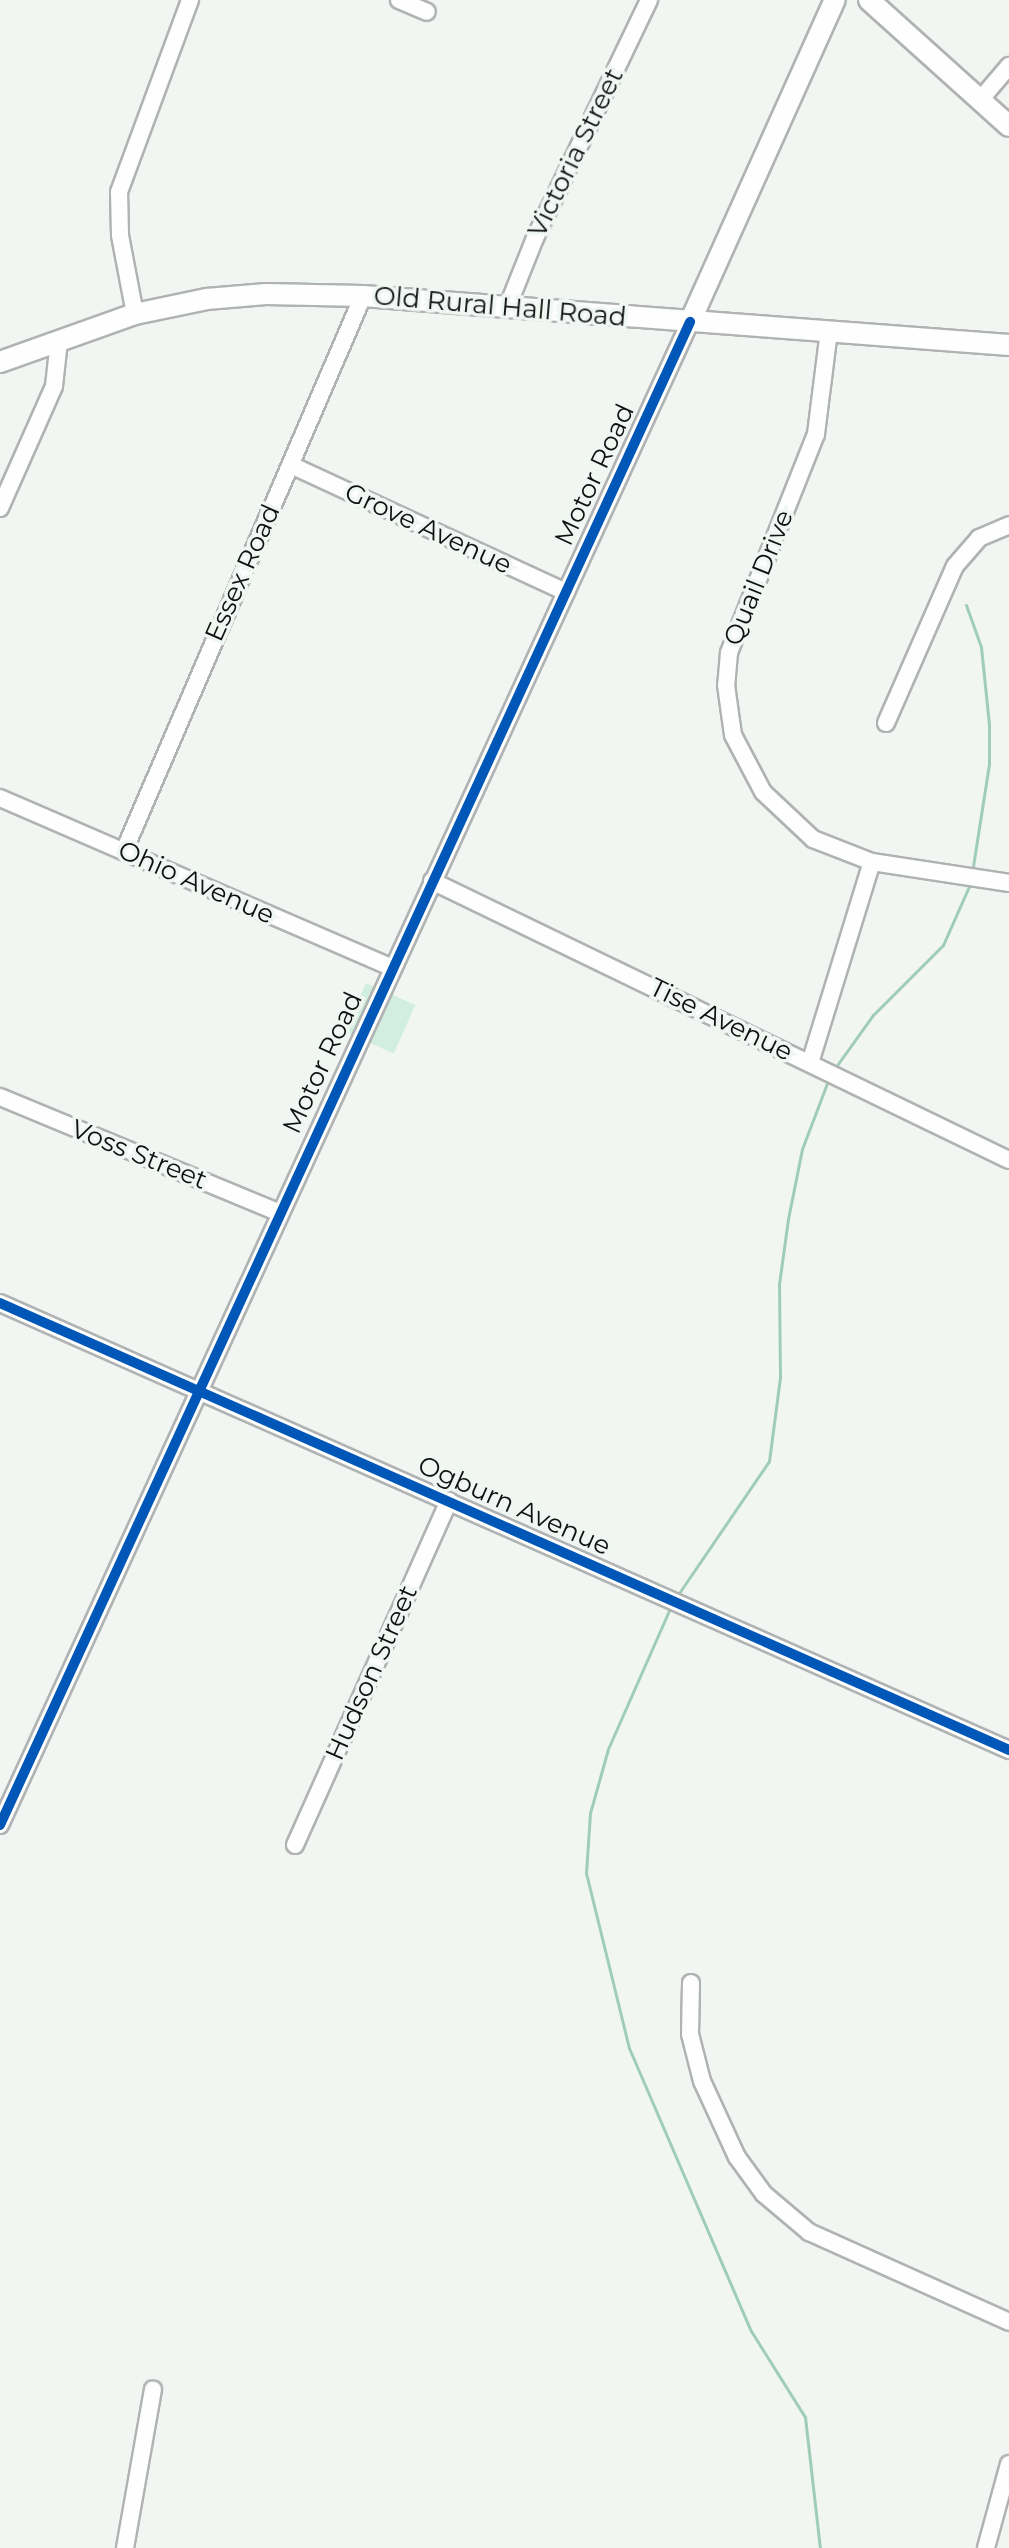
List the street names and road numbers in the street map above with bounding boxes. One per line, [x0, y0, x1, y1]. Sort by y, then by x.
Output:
street label: Victoria Street [522, 64, 630, 242]
street label: Old Rural Hall Road [372, 280, 628, 334]
street label: Motor Road [549, 399, 641, 551]
street label: Grove Avenue [340, 477, 516, 581]
street label: Essex Road [199, 500, 287, 646]
street label: Quail Drive [718, 506, 800, 650]
street label: Ohio Avenue [113, 835, 279, 931]
street label: Tise Avenue [644, 972, 798, 1068]
street label: Motor Road [277, 987, 369, 1139]
street label: Voss Street [66, 1114, 212, 1196]
street label: Ogburn Avenue [413, 1450, 615, 1562]
street label: Hudson Street [319, 1581, 425, 1765]

